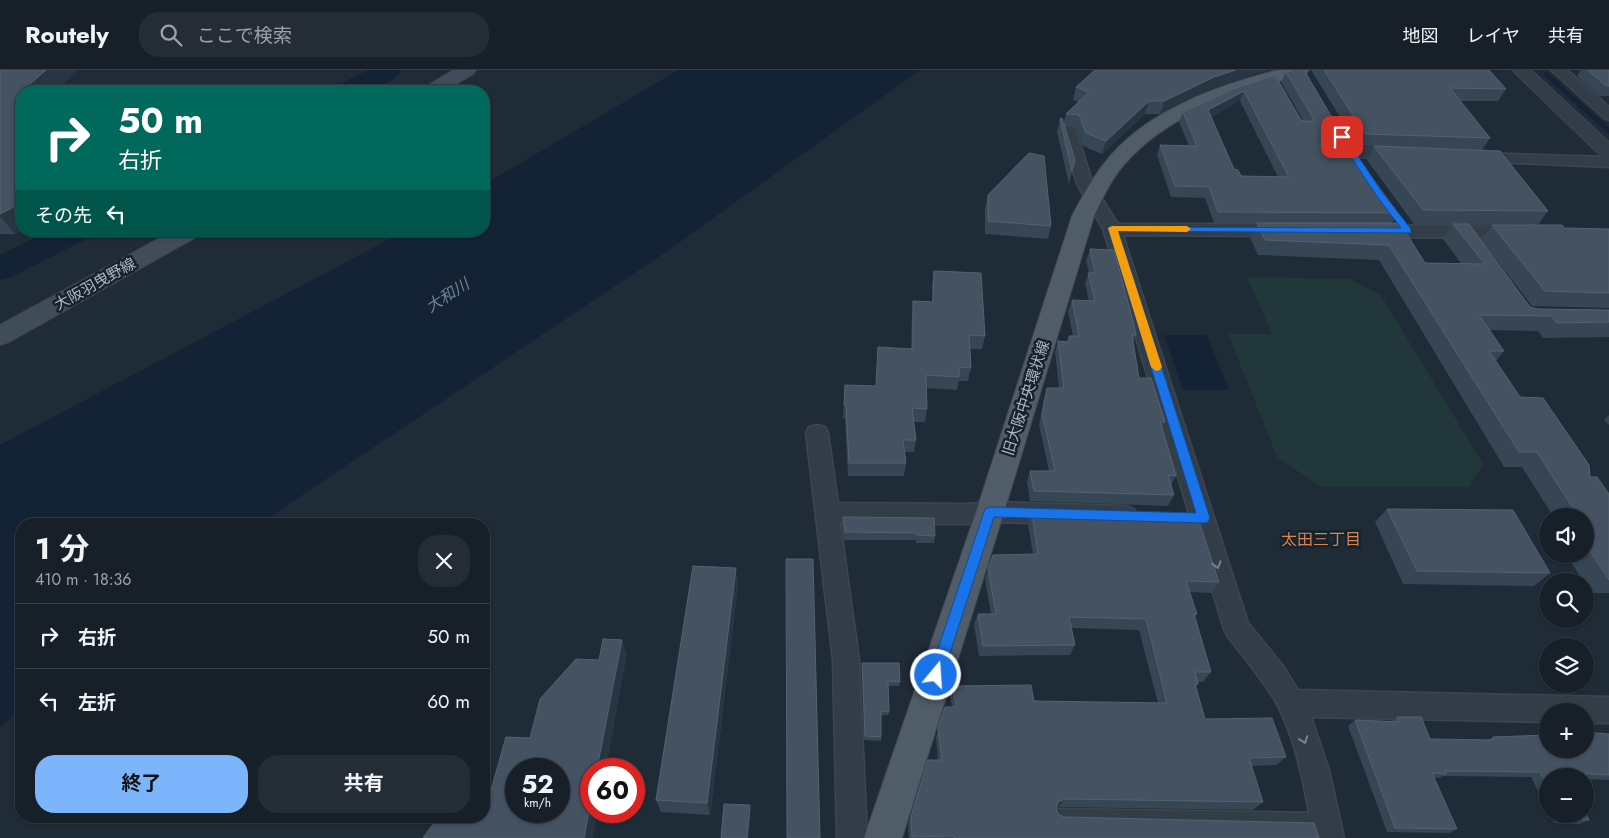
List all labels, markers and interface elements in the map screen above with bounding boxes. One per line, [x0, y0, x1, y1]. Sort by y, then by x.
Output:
search box [139, 12, 489, 57]
text: Routely [25, 17, 109, 52]
icon: search [157, 21, 185, 49]
text: ここで検索 [197, 22, 292, 49]
text: 地図 [1403, 23, 1439, 49]
text: レイヤ [1467, 23, 1520, 49]
text: 共有 [1548, 23, 1584, 49]
text: 50 m [118, 96, 203, 146]
icon: right [35, 105, 100, 170]
pin [1321, 116, 1363, 158]
icon: arrive [1328, 123, 1356, 151]
text: 右折 [118, 144, 162, 176]
icon: left [102, 200, 130, 228]
text: その先 [35, 202, 92, 229]
street label: 大阪羽曳野線 [50, 253, 140, 315]
water label: 大和川 [421, 272, 475, 318]
street label: 旧大阪中央環状線 [997, 338, 1055, 458]
map controls [1539, 508, 1594, 823]
button: sound [1539, 508, 1594, 563]
text: 1 分 [35, 527, 89, 570]
district label: 太田三丁目 [1281, 528, 1361, 551]
button: close [418, 535, 470, 587]
one-way arrow [1212, 560, 1222, 568]
text: 410 m · 18:36 [35, 568, 132, 591]
button: search [1539, 573, 1594, 628]
icon: right [35, 622, 63, 650]
text: 50 m [427, 623, 470, 650]
text: 右折 [78, 624, 116, 651]
button: layers [1539, 638, 1594, 693]
position arrow [909, 648, 961, 700]
icon: left [35, 687, 63, 715]
text: 60 m [427, 688, 470, 715]
text: 左折 [78, 689, 116, 716]
button: + [1539, 703, 1594, 758]
one-way arrow [1298, 735, 1308, 743]
button: 終了 [35, 755, 248, 813]
button: 共有 [258, 755, 470, 813]
speed limit sign: 60 [580, 758, 645, 823]
text: 52 [521, 766, 554, 802]
button: − [1539, 768, 1594, 823]
text: km/h [524, 794, 551, 812]

